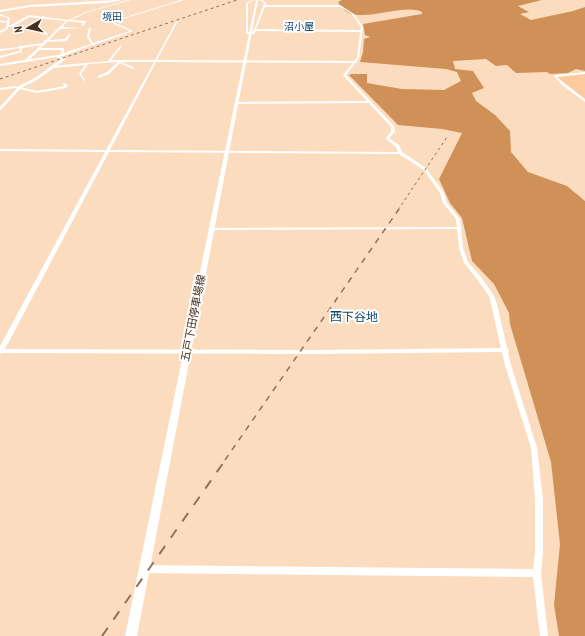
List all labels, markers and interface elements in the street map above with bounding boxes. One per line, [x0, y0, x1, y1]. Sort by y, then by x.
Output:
north arrow [8, 8, 48, 48]
district label: 境田 [102, 10, 122, 23]
district label: 沼小屋 [284, 20, 314, 33]
text: N [11, 25, 26, 34]
street label: 五戸下田停車場線 [178, 273, 208, 363]
district label: 西下谷地 [330, 309, 378, 324]

